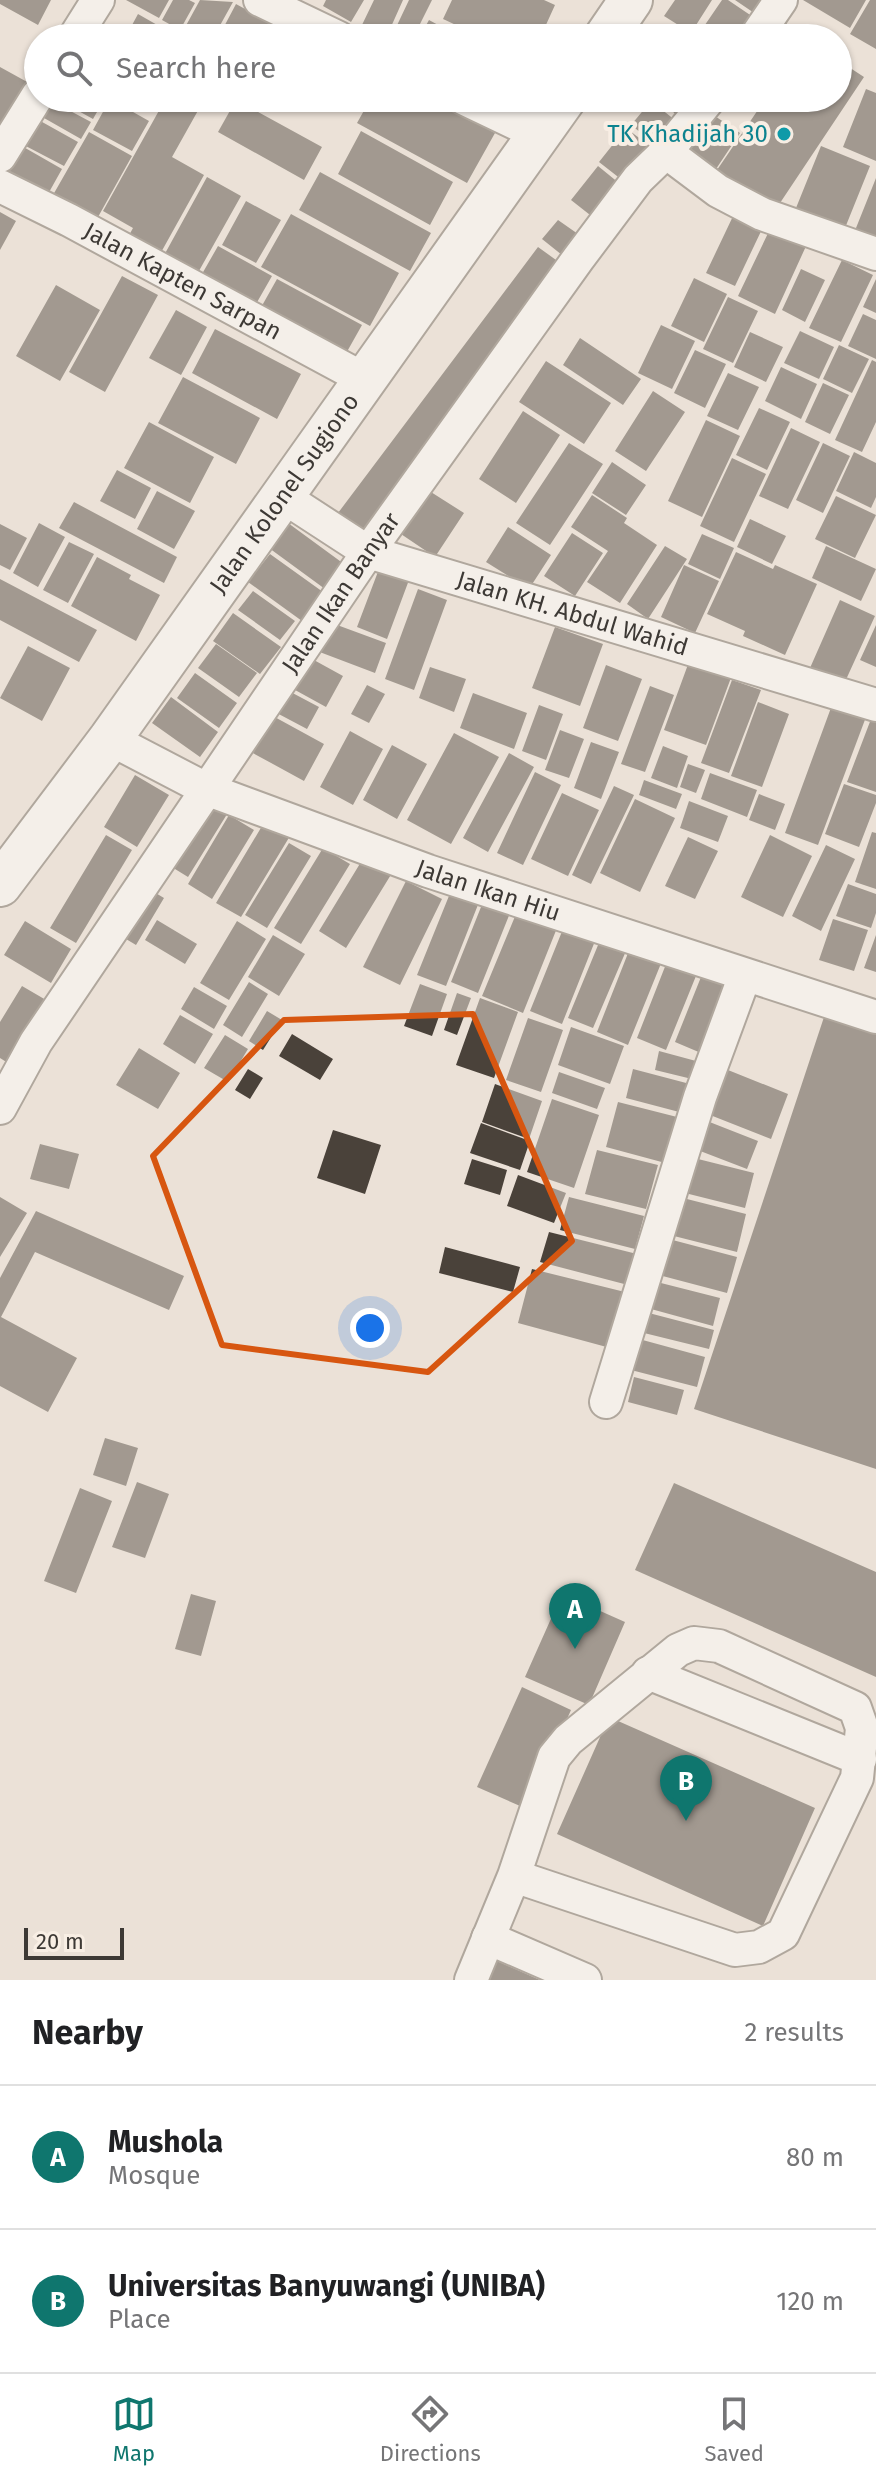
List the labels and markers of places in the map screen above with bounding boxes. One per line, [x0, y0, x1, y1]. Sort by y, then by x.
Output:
place label: TK Khadijah 30 [607, 120, 768, 148]
marker: TK Khadijah 30 [775, 125, 793, 143]
pin: A [549, 1583, 601, 1649]
pin: B [660, 1755, 712, 1821]

